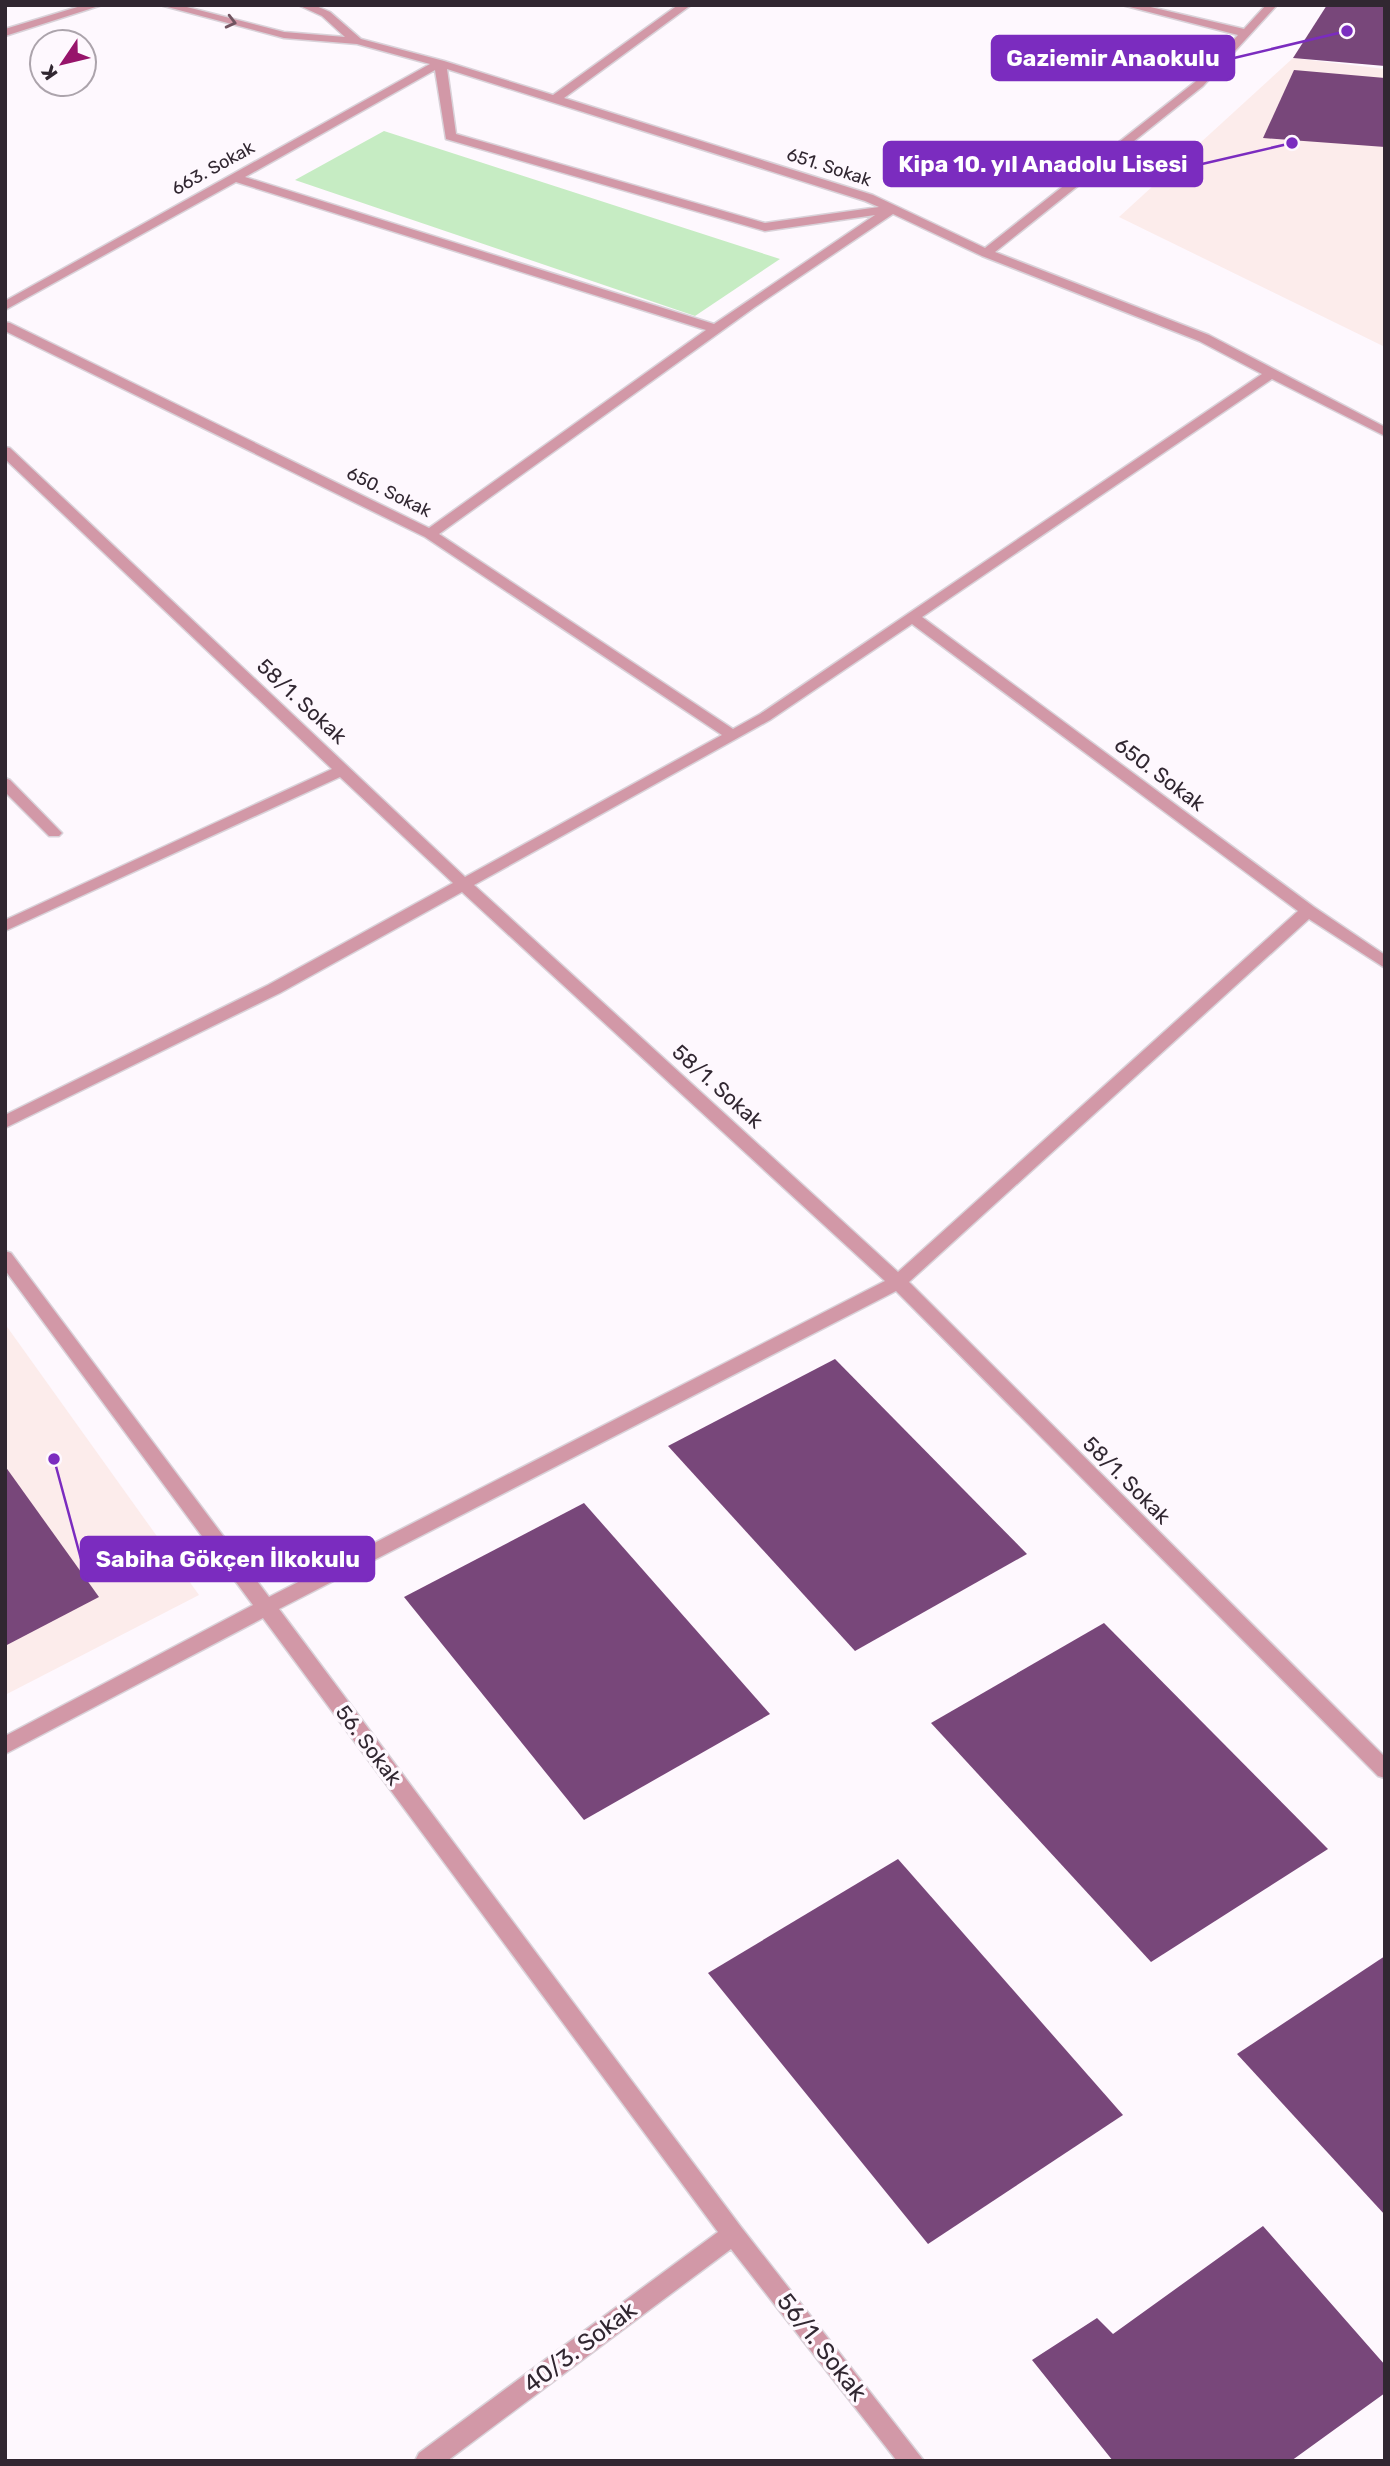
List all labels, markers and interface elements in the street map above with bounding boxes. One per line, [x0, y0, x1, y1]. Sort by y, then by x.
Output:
one-way arrow [225, 14, 237, 28]
north arrow [28, 28, 98, 98]
callout: Gaziemir Anaokulu [992, 36, 1234, 80]
text: Gaziemir Anaokulu [1006, 44, 1220, 72]
text: K [36, 60, 63, 84]
street label: 663. Sokak [168, 136, 259, 200]
callout: Kipa 10. yıl Anadolu Lisesi [884, 142, 1202, 186]
street label: 651. Sokak [784, 143, 875, 191]
text: Kipa 10. yıl Anadolu Lisesi [898, 150, 1188, 178]
street label: 650. Sokak [343, 462, 436, 522]
street label: 58/1. Sokak [252, 653, 352, 749]
street label: 650. Sokak [1110, 732, 1210, 816]
street label: 58/1. Sokak [668, 1039, 769, 1133]
street label: 58/1. Sokak [1078, 1431, 1176, 1529]
callout: Sabiha Gökçen İlkokulu [81, 1537, 374, 1581]
text: Sabiha Gökçen İlkokulu [96, 1545, 360, 1573]
street label: 56. Sokak [331, 1700, 407, 1790]
street label: 56/1. Sokak [771, 2288, 873, 2407]
street label: 40/3. Sokak [518, 2295, 642, 2399]

